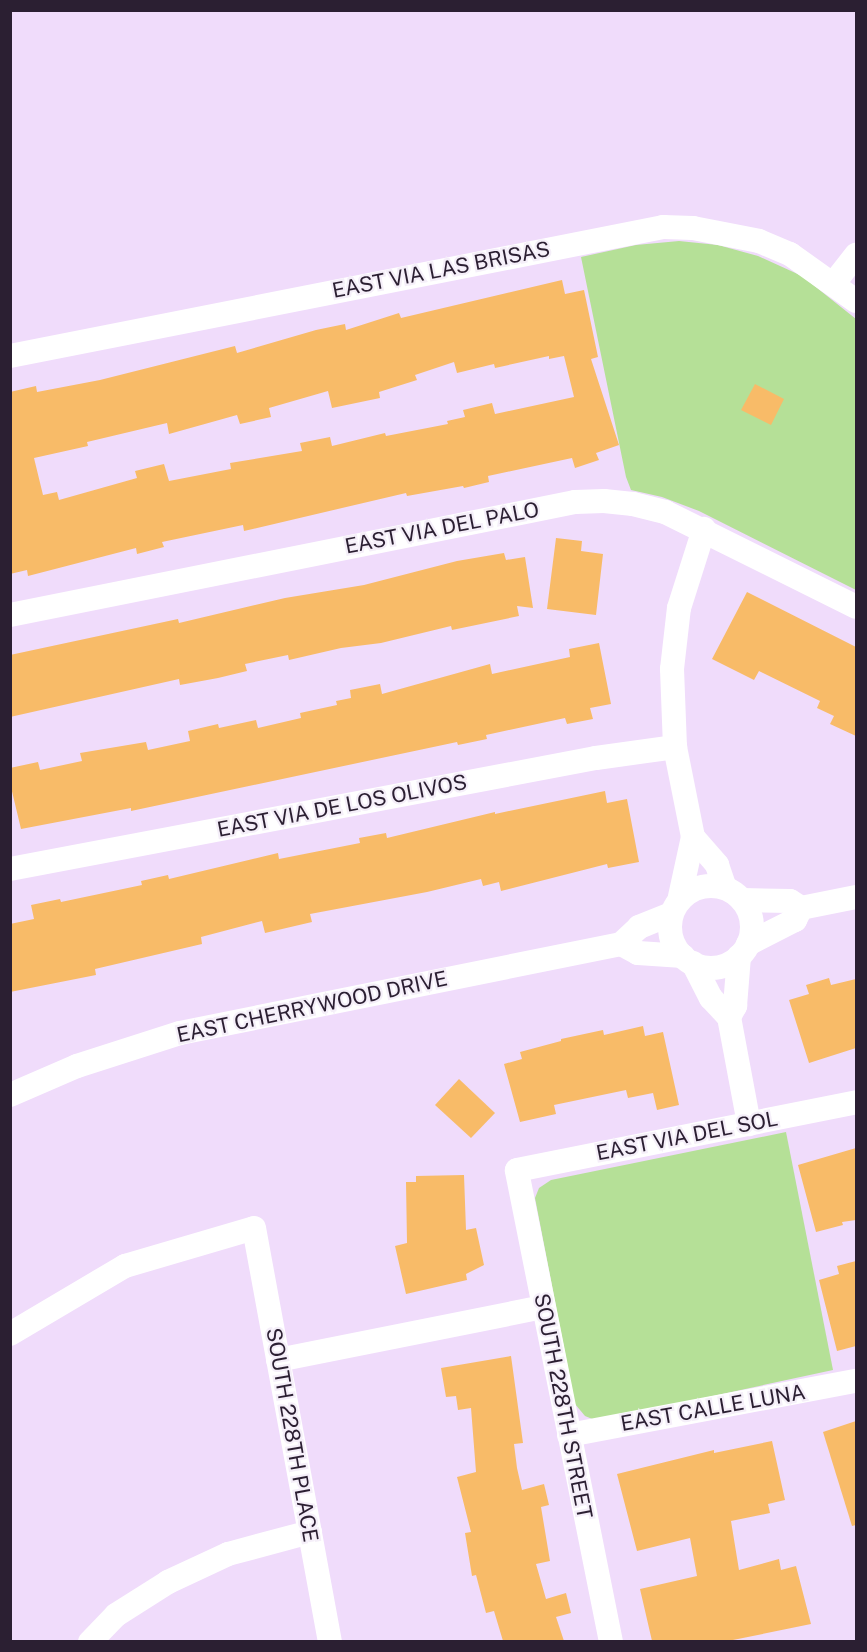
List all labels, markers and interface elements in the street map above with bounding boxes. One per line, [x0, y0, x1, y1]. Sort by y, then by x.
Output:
street label: EAST VIA LAS BRISAS [330, 236, 552, 304]
street label: EAST VIA DEL PALO [342, 497, 542, 559]
street label: EAST VIA DE LOS OLIVOS [215, 769, 469, 843]
street label: EAST CHERRYWOOD DRIVE [174, 966, 450, 1048]
street label: EAST VIA DEL SOL [594, 1106, 780, 1166]
street label: SOUTH 228TH STREET [529, 1291, 597, 1521]
street label: SOUTH 228TH PLACE [261, 1326, 323, 1544]
street label: EAST CALLE LUNA [619, 1379, 807, 1437]

